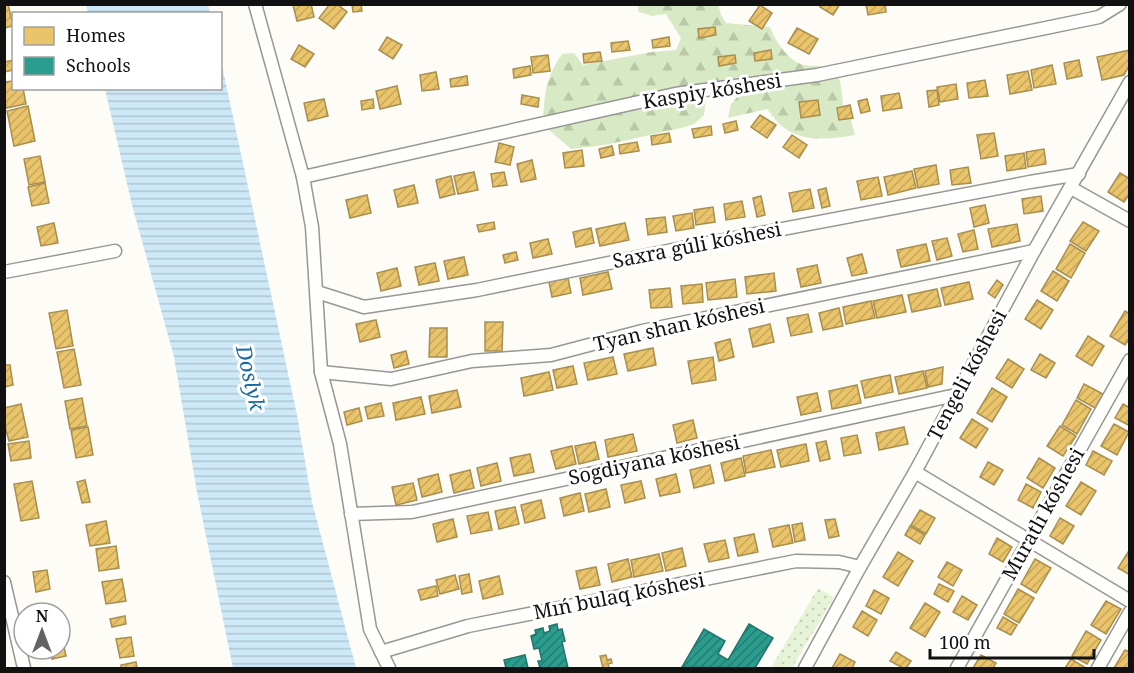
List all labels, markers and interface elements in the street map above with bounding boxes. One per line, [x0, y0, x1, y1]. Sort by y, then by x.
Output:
legend [12, 12, 222, 90]
text: Homes [66, 23, 125, 47]
text: Schools [66, 53, 131, 77]
street label: Kaspiy kóshesi [641, 66, 784, 115]
street label: Saxra gúli kóshesi [610, 215, 784, 274]
street label: Tyan shan kóshesi [591, 292, 768, 357]
street label: Tengeli kóshesi [921, 304, 1013, 445]
water label: Doslyk [230, 341, 272, 414]
street label: Sogdiyana kóshesi [566, 428, 743, 491]
street label: Muratlı kóshesi [995, 442, 1090, 585]
street label: Mıń bulaq kóshesi [531, 566, 707, 625]
north arrow [12, 601, 72, 661]
text: N [36, 605, 49, 627]
scale bar [930, 622, 1094, 660]
text: 100 m [939, 630, 991, 654]

